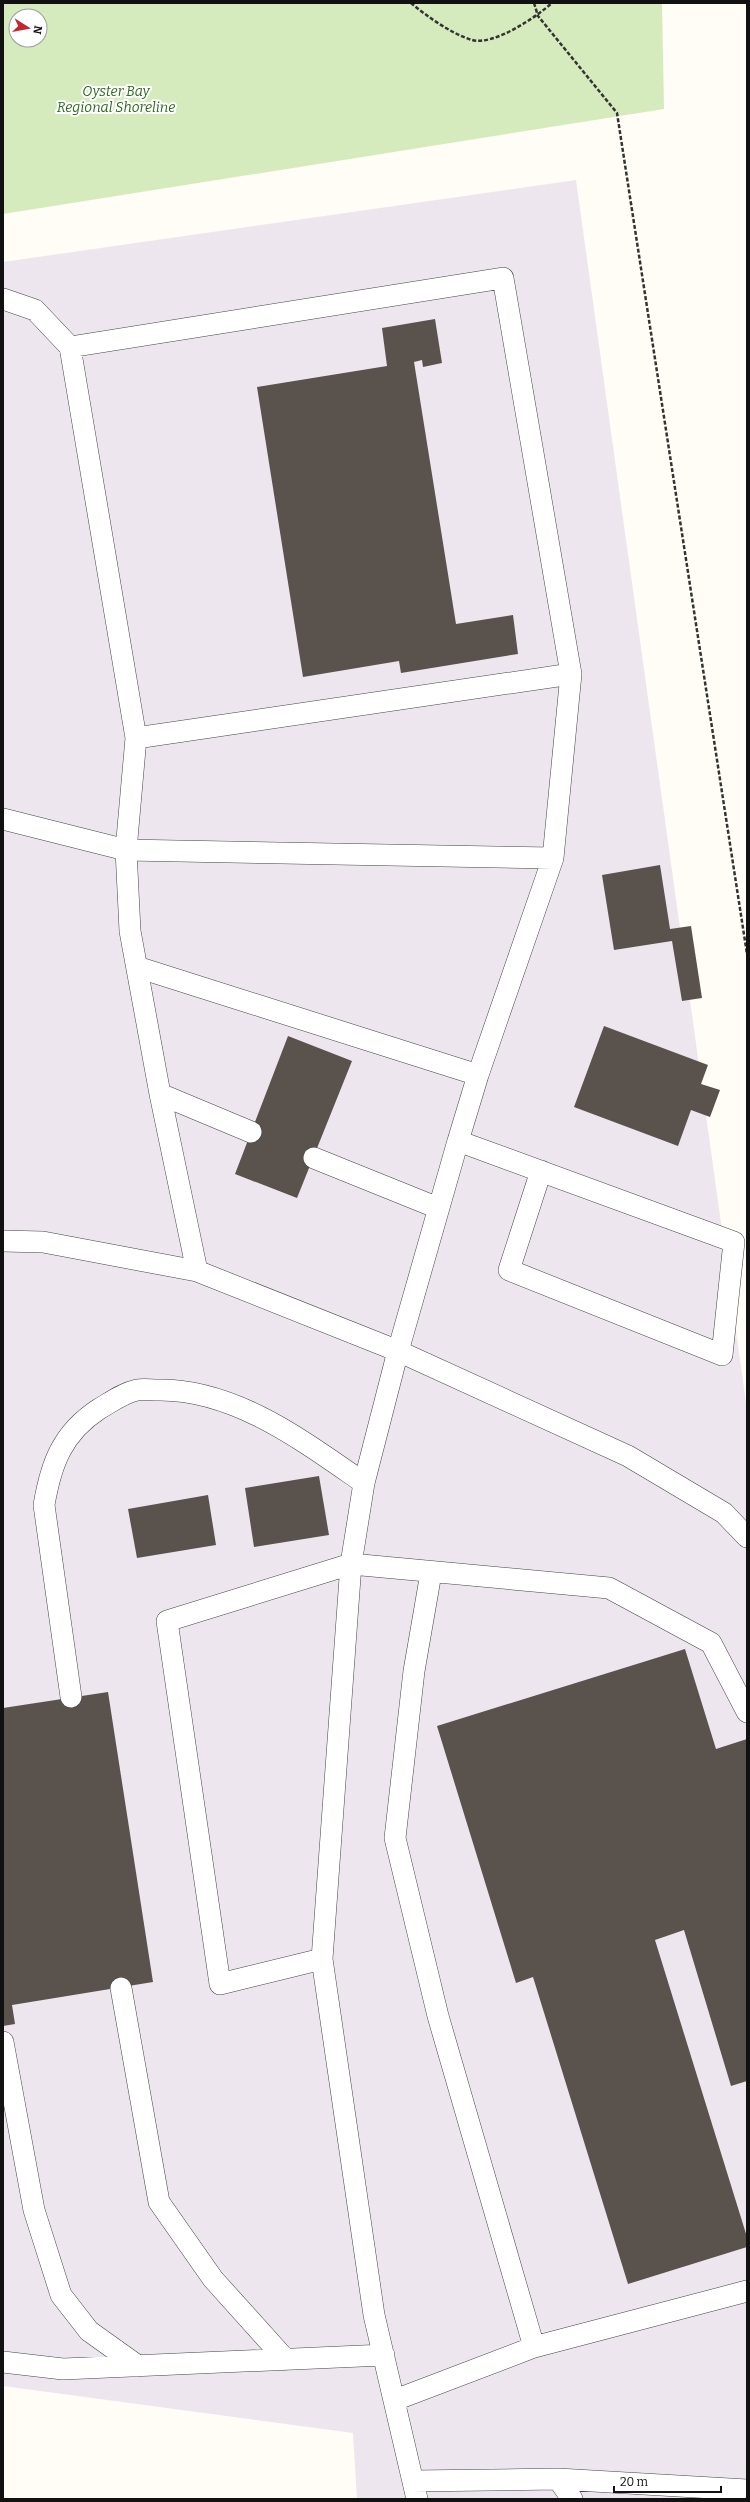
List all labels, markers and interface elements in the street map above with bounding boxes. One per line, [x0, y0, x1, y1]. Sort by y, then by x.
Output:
north arrow [8, 8, 48, 48]
text: N [30, 24, 45, 36]
park label: Oyster Bay Regional Shoreline [57, 83, 175, 116]
scale bar [614, 2468, 721, 2494]
text: 20 m [620, 2475, 649, 2489]

